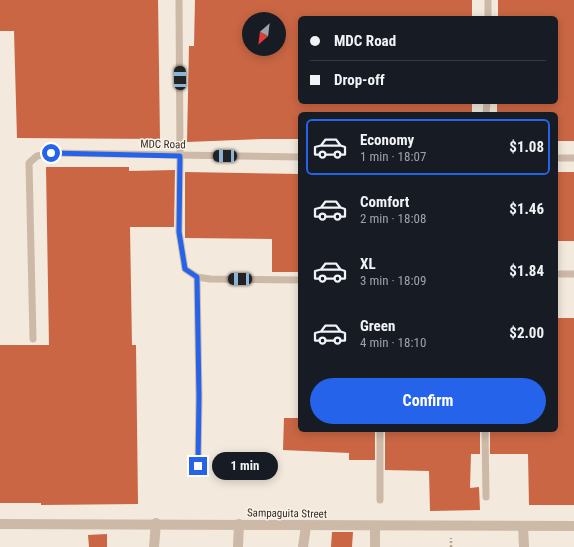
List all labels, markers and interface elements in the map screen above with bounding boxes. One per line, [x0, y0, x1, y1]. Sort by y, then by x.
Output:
north arrow [242, 12, 286, 56]
map controls [242, 12, 286, 56]
text: MDC Road [334, 32, 396, 50]
car [174, 66, 186, 90]
text: Drop-off [334, 71, 385, 89]
icon: car [312, 129, 348, 165]
text: Economy [360, 131, 414, 149]
street label: MDC Road [140, 138, 186, 151]
text: $1.08 [509, 138, 544, 156]
route start [42, 144, 60, 162]
text: 1 min · 18:07 [360, 149, 426, 164]
car [213, 150, 237, 162]
icon: car [312, 191, 348, 227]
text: Comfort [360, 193, 409, 211]
text: $1.46 [509, 200, 544, 218]
text: 2 min · 18:08 [360, 211, 426, 226]
icon: car [312, 253, 348, 289]
text: XL [360, 255, 376, 273]
text: $1.84 [509, 262, 544, 280]
car [228, 273, 252, 285]
text: 3 min · 18:09 [360, 273, 426, 288]
icon: car [312, 315, 348, 351]
text: Green [360, 317, 395, 335]
text: $2.00 [509, 324, 544, 342]
text: 4 min · 18:10 [360, 335, 426, 350]
button: Confirm [310, 378, 546, 424]
callout: 1 min [212, 452, 278, 480]
route end [189, 457, 207, 475]
text: 1 min [231, 458, 259, 473]
street label: Sampaguita Street [247, 506, 327, 521]

